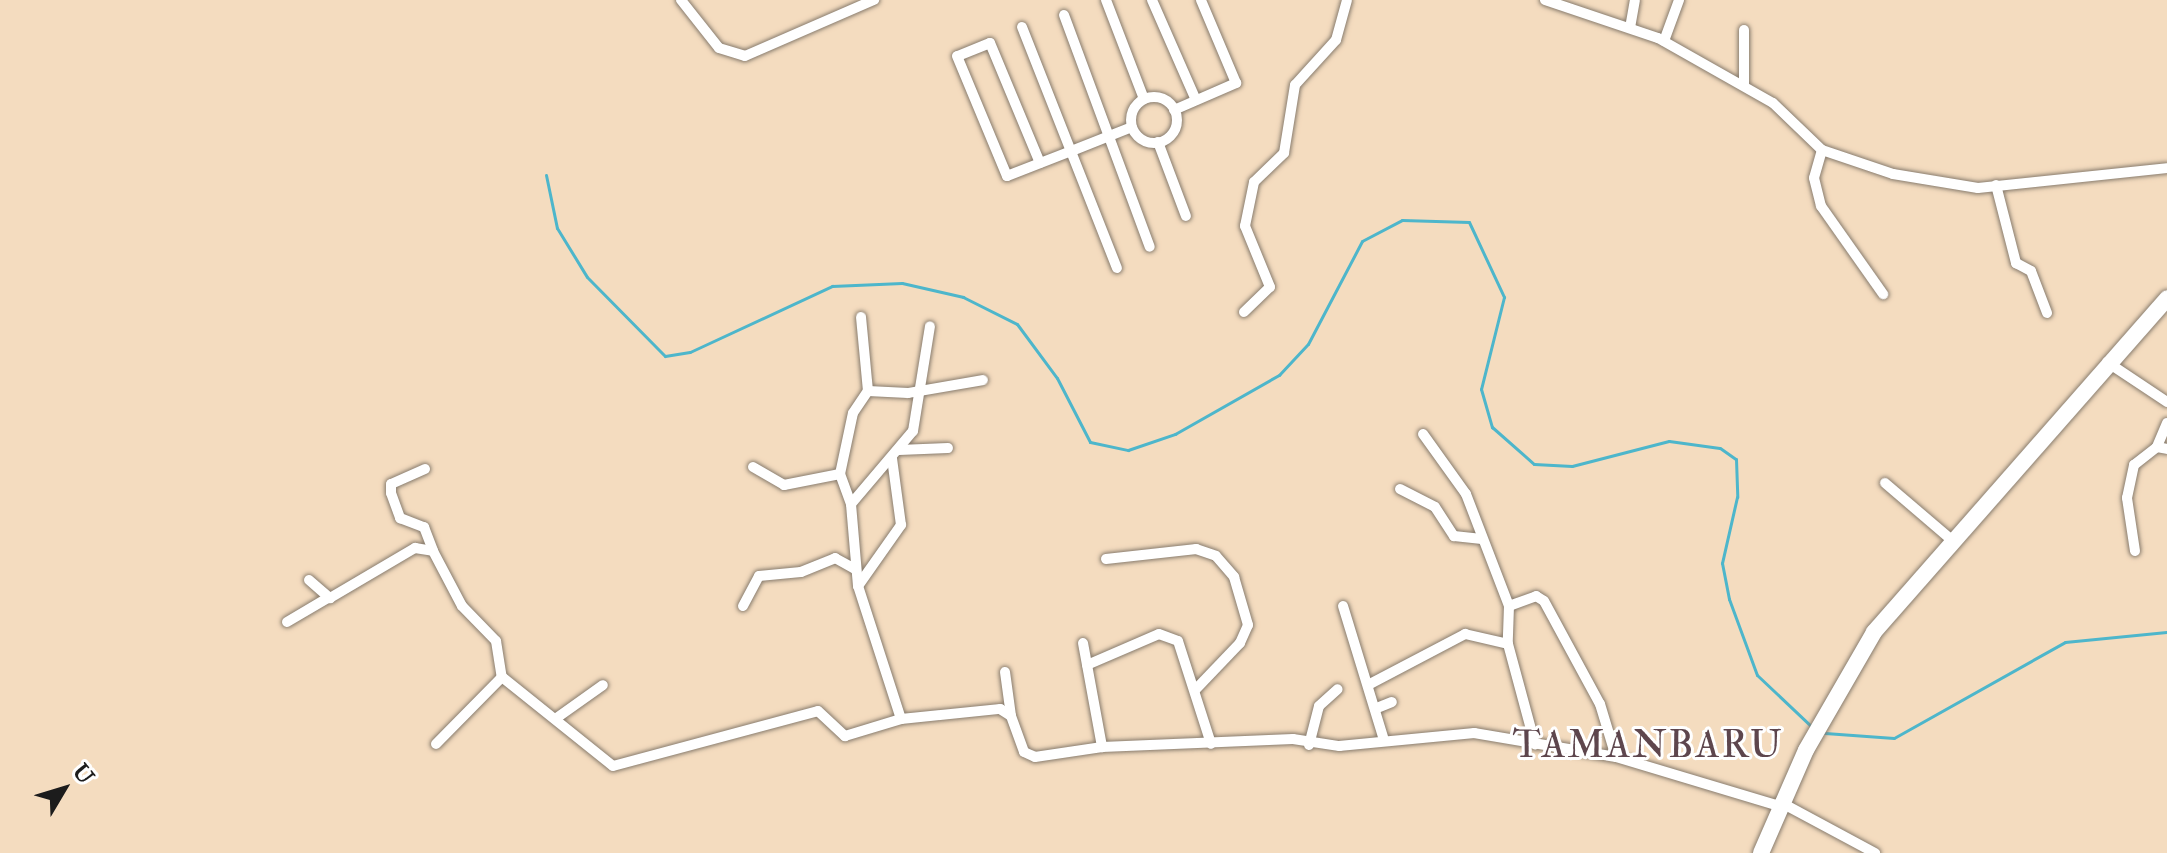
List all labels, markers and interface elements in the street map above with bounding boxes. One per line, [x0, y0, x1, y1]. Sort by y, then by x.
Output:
district label: TAMANBARU [1512, 723, 1784, 769]
north arrow [24, 749, 104, 829]
text: U [66, 758, 100, 790]

